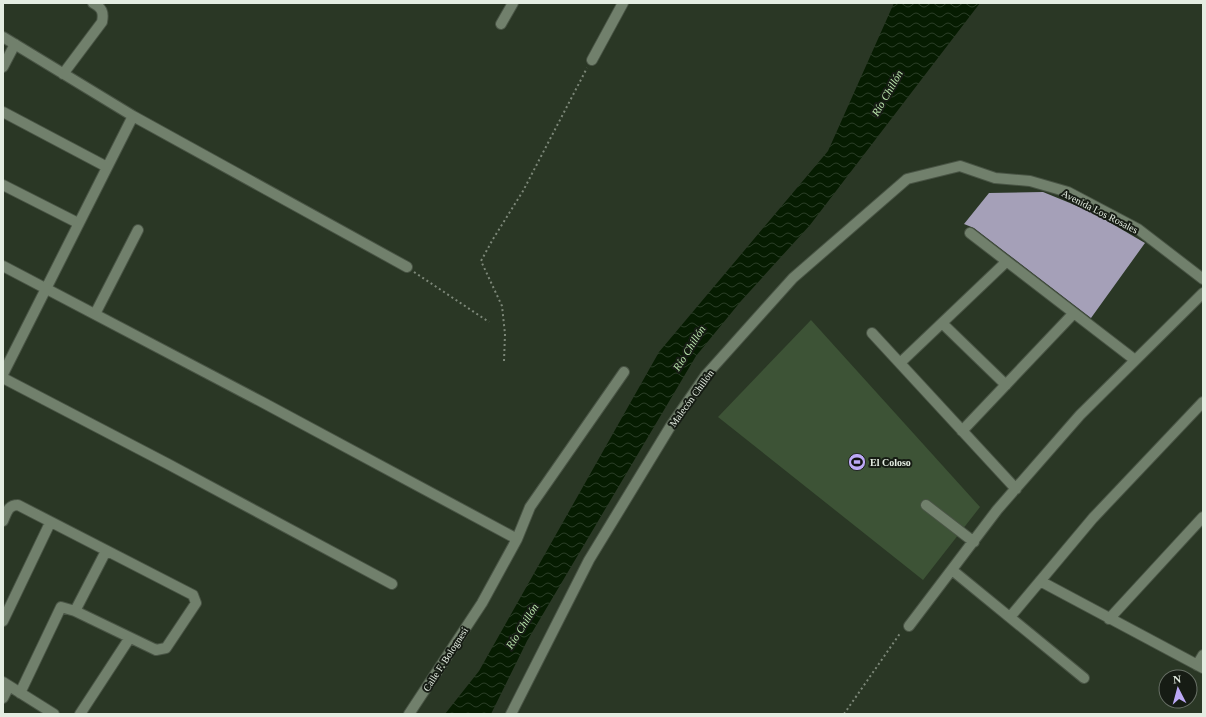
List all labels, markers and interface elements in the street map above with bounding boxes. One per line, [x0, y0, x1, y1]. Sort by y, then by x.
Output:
water label: Río Chillón [869, 67, 905, 119]
street label: Avenida Los Rosales [1060, 187, 1140, 236]
water label: Río Chillón [670, 323, 708, 374]
street label: Malecón Chillón [667, 368, 716, 429]
sports icon: El Coloso [847, 452, 867, 472]
place label: El Coloso [870, 457, 911, 468]
water label: Río Chillón [503, 601, 541, 652]
street label: Calle F. Bolognesi [421, 625, 470, 693]
north arrow [1158, 669, 1198, 709]
text: N [1172, 673, 1182, 685]

